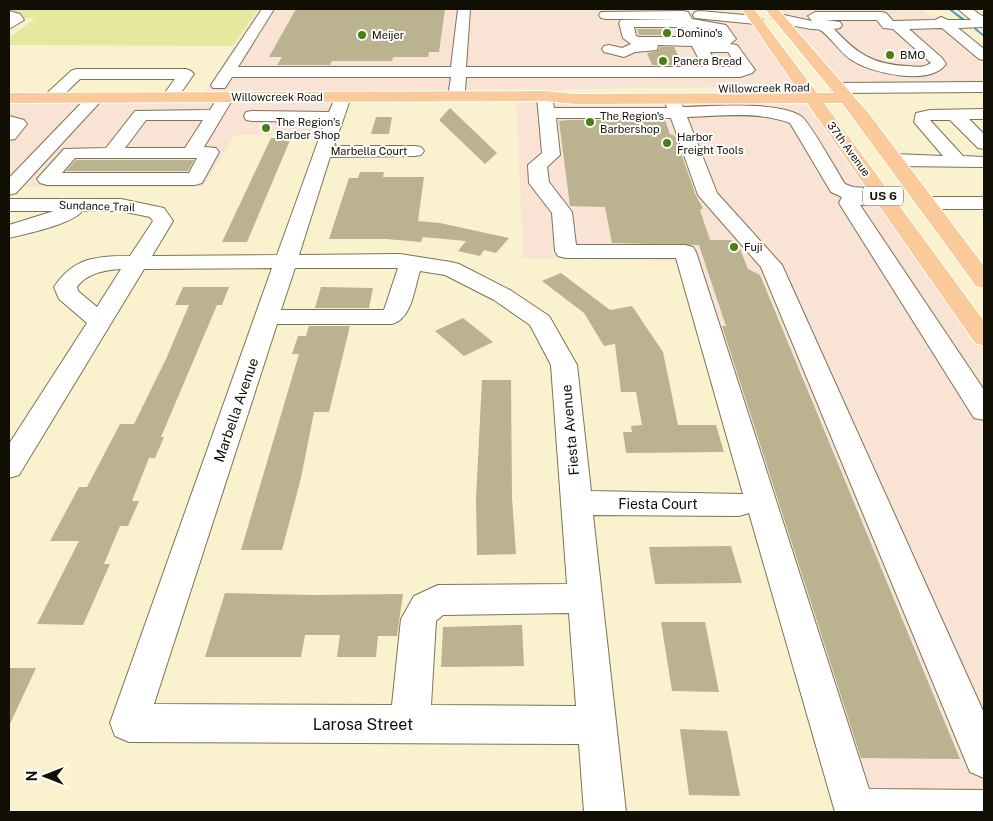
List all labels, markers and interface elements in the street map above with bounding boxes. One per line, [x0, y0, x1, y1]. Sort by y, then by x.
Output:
marker: Domino's [661, 27, 673, 39]
place label: Domino's [677, 27, 723, 39]
marker: Meijer [356, 29, 368, 41]
place label: Meijer [372, 29, 404, 41]
marker: BMO [884, 49, 896, 61]
place label: BMO [900, 49, 925, 61]
marker: Panera Bread [657, 55, 669, 67]
place label: Panera Bread [673, 55, 742, 67]
street label: Willowcreek Road [718, 81, 810, 95]
street label: Willowcreek Road [231, 91, 323, 103]
place label: The Region's Barbershop [600, 110, 665, 135]
place label: The Region’s Barber Shop [276, 116, 341, 141]
marker: The Region's Barbershop [584, 116, 596, 128]
street label: 37th Avenue [825, 119, 873, 179]
marker: The Region’s Barber Shop [260, 122, 272, 134]
place label: Harbor Freight Tools [677, 131, 744, 156]
marker: Harbor Freight Tools [661, 137, 673, 149]
street label: Marbella Court [331, 145, 407, 157]
road number: US 6 [863, 187, 903, 206]
street label: Sundance Trail [59, 199, 135, 213]
marker: Fuji [728, 241, 740, 253]
place label: Fuji [744, 241, 763, 253]
street label: Marbella Avenue [211, 356, 261, 464]
street label: Fiesta Avenue [558, 384, 582, 476]
street label: Fiesta Court [618, 496, 698, 512]
street label: Larosa Street [313, 715, 413, 734]
north arrow [20, 751, 70, 801]
text: N [24, 771, 40, 781]

